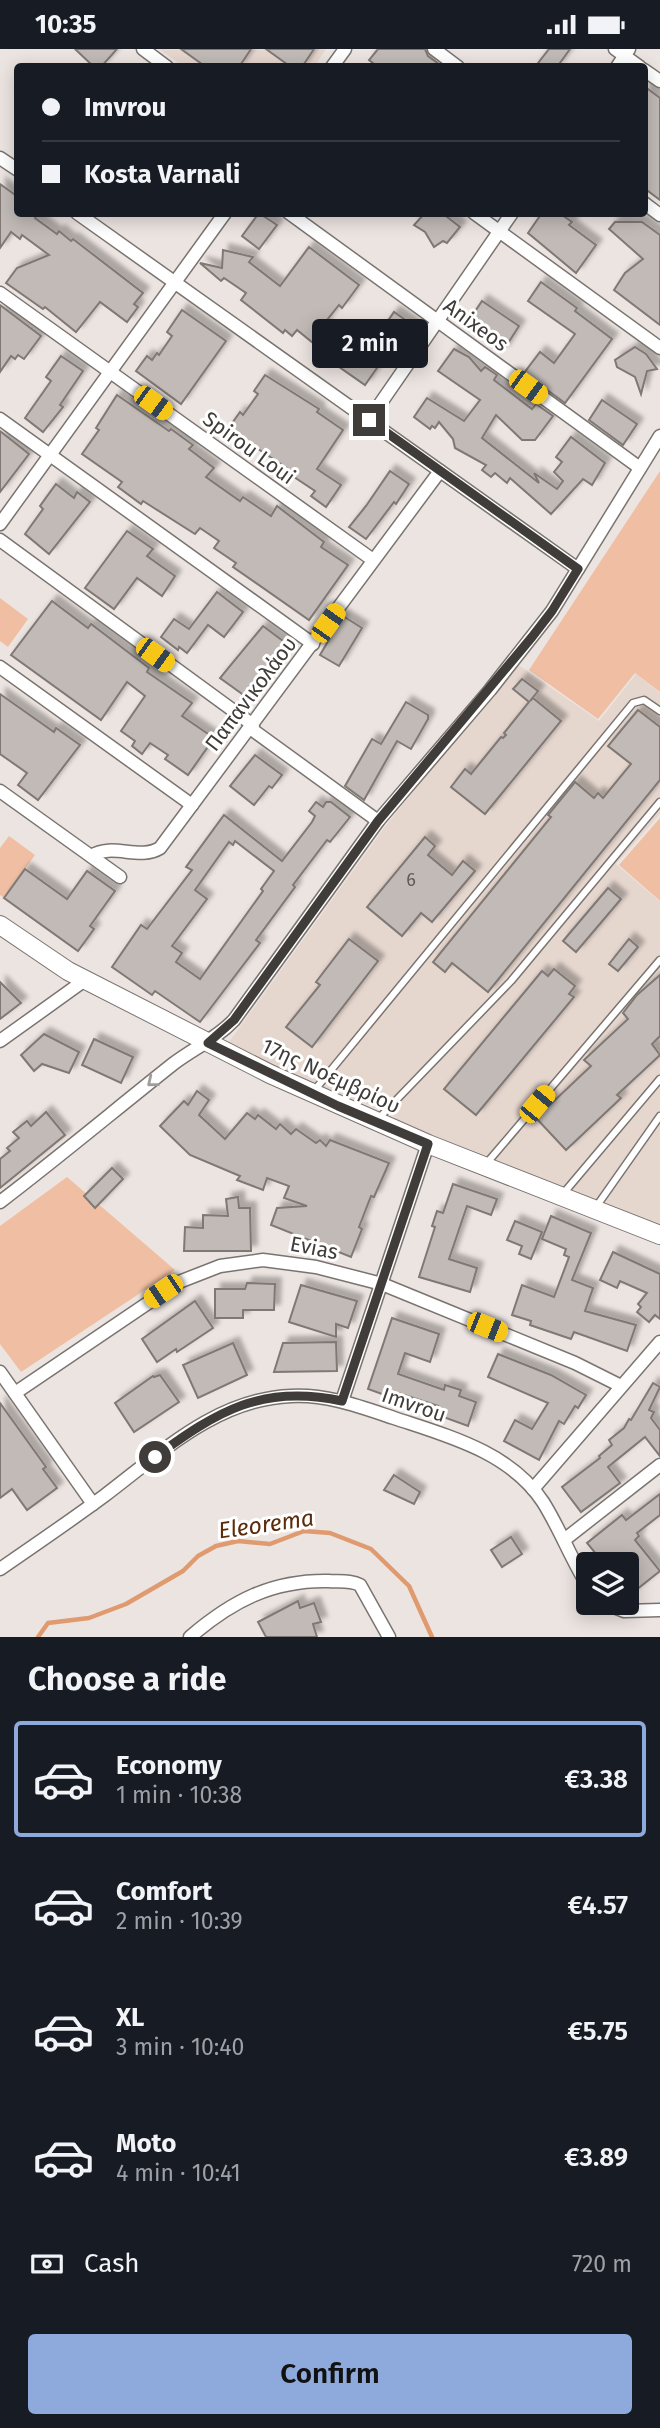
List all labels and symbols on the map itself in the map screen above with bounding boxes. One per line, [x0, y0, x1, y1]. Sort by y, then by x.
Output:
street label: Anixeos [439, 293, 514, 357]
callout: 2 min [311, 319, 427, 367]
car [505, 366, 552, 408]
car [130, 382, 177, 424]
route end [353, 404, 385, 436]
street label: Spirou Loui [198, 406, 300, 490]
car [308, 600, 349, 646]
street label: Παπανικολάου [200, 632, 302, 756]
car [132, 634, 179, 676]
house number: 6 [406, 869, 416, 891]
street label: 17ης Νοεμβρίου [258, 1033, 404, 1119]
one-way arrow [147, 1074, 160, 1086]
car [516, 1081, 559, 1127]
street label: Evias [288, 1231, 340, 1265]
car [140, 1271, 187, 1311]
car [464, 1309, 511, 1345]
street label: Imvrou [378, 1382, 450, 1428]
route start [139, 1441, 171, 1473]
water label: Eleorema [216, 1503, 316, 1545]

